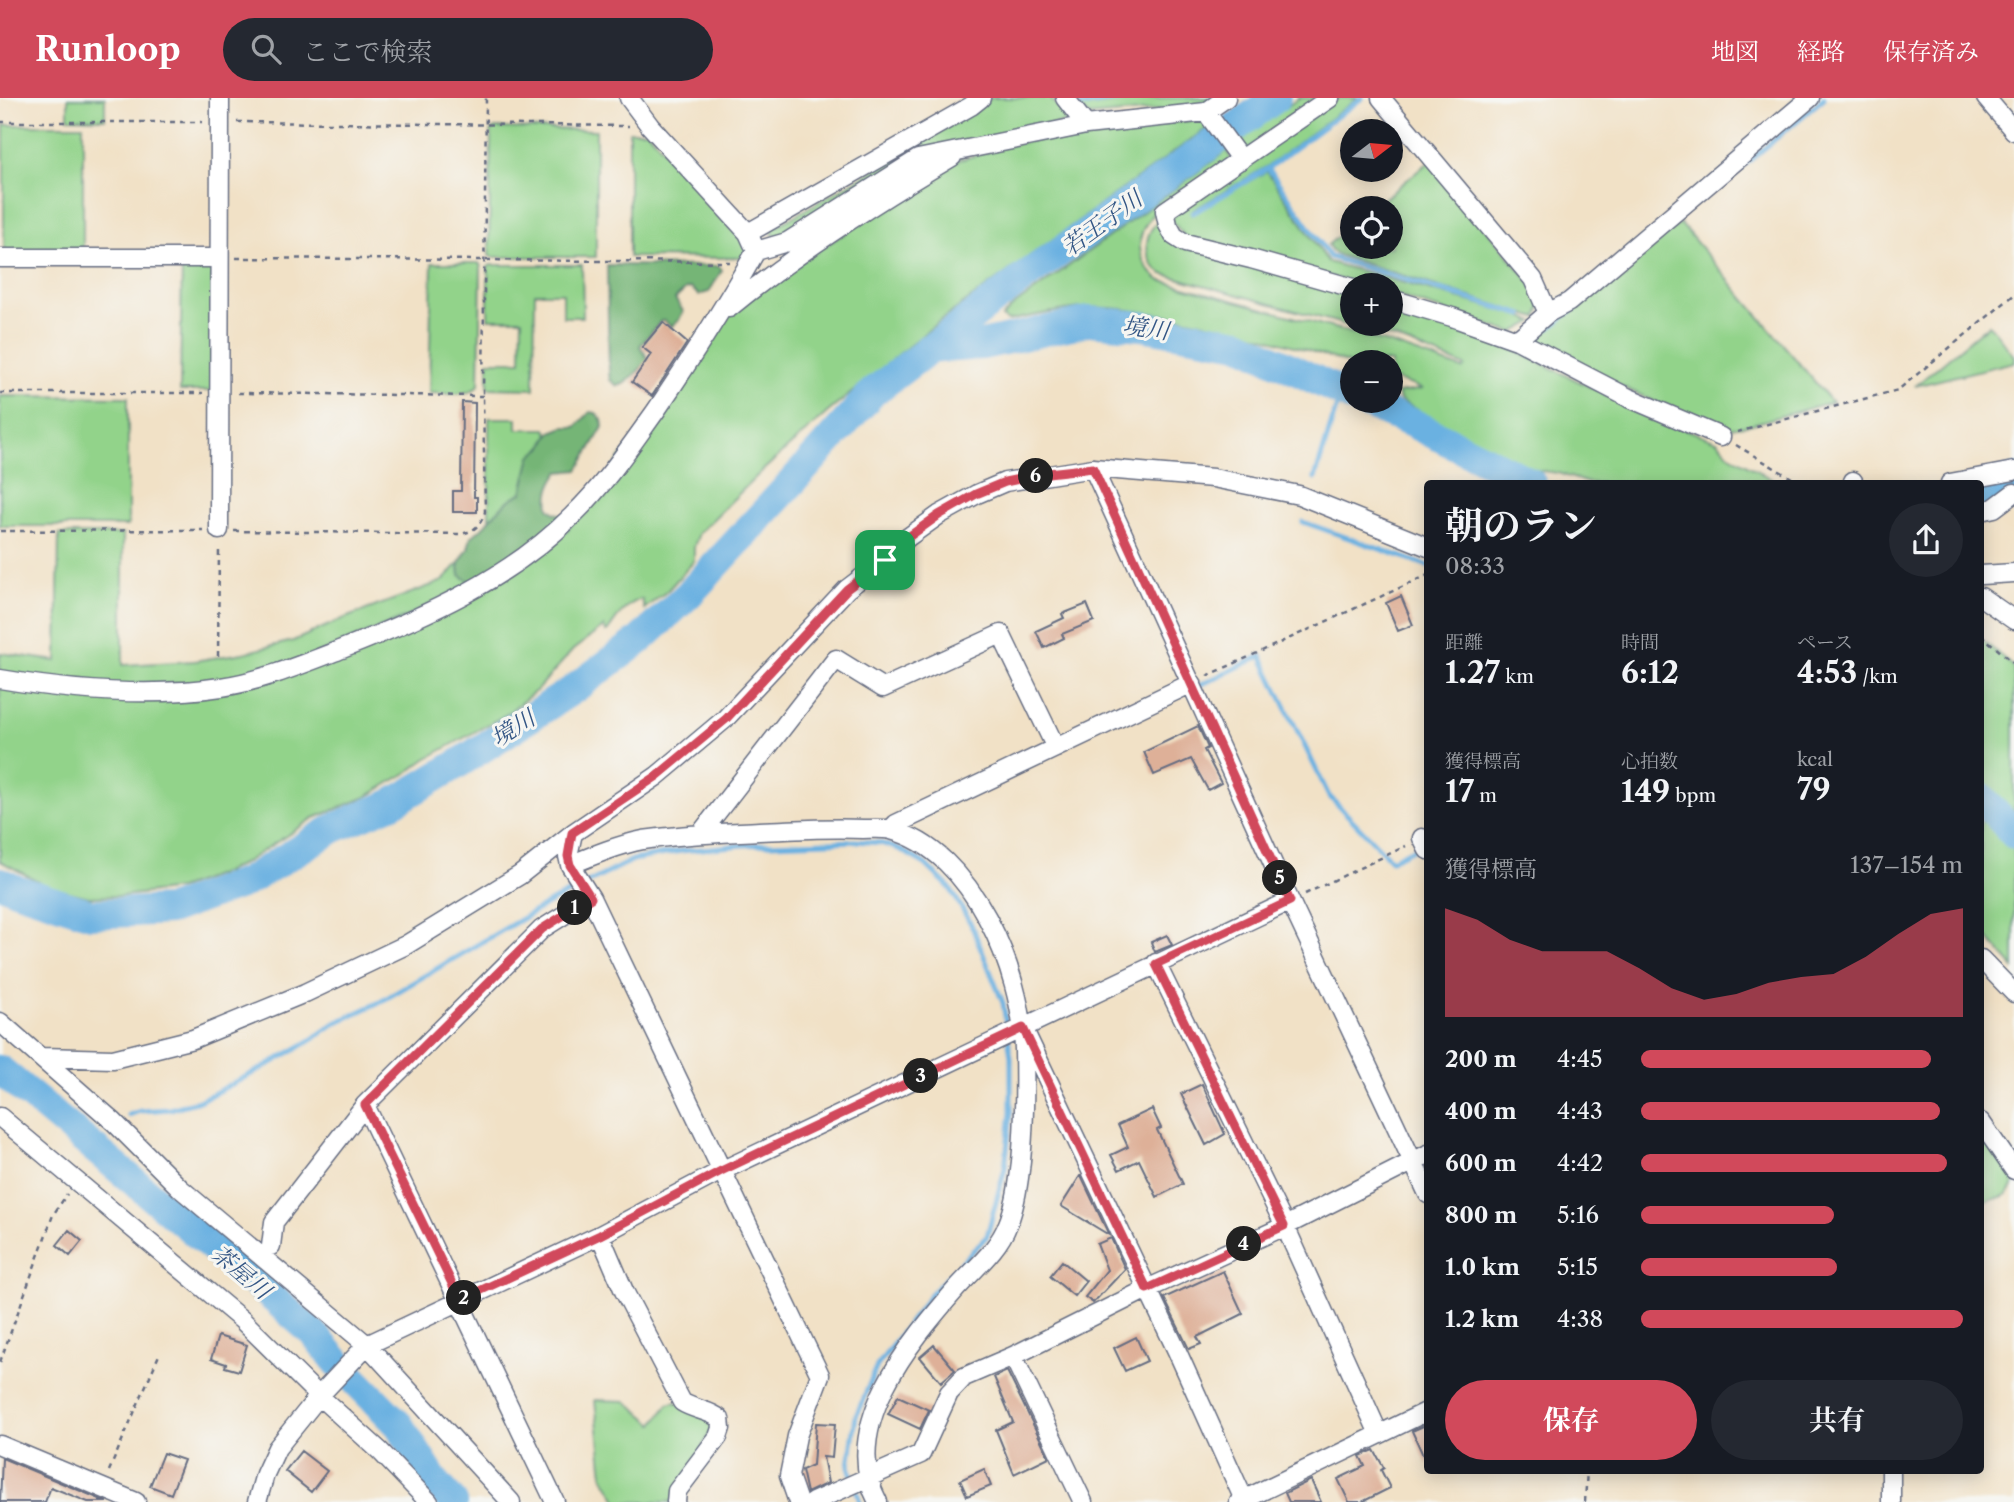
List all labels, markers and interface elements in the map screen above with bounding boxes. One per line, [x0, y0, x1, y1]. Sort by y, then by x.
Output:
search box [223, 18, 713, 81]
text: Runloop [35, 29, 181, 70]
icon: search [247, 30, 285, 68]
text: ここで検索 [303, 36, 433, 68]
text: 地図 [1711, 37, 1759, 66]
text: 経路 [1797, 37, 1845, 66]
text: 保存済み [1883, 37, 1979, 66]
north arrow [1340, 119, 1404, 182]
map controls [1340, 119, 1403, 413]
water label: 若王子川 [1057, 183, 1150, 261]
button: locate [1340, 196, 1403, 259]
button: + [1340, 273, 1403, 336]
water label: 境川 [1121, 311, 1174, 345]
button: − [1340, 350, 1403, 413]
pin: 6 [1018, 458, 1054, 494]
text: 6 [1030, 464, 1041, 487]
text: 朝のラン [1445, 502, 1597, 549]
button: share [1889, 503, 1963, 577]
pin [855, 530, 915, 590]
icon: arrive [866, 541, 904, 579]
text: 08:33 [1445, 552, 1505, 580]
text: 距離 [1445, 631, 1483, 654]
text: 時間 [1621, 631, 1659, 654]
text: ペース [1797, 631, 1853, 654]
text: 1.27 [1445, 654, 1500, 691]
text: 6:12 [1621, 654, 1679, 691]
text: 4:53 [1797, 654, 1857, 691]
text: km [1500, 665, 1534, 688]
text: /km [1857, 665, 1898, 688]
water label: 境川 [486, 702, 542, 752]
text: kcal [1797, 748, 1833, 771]
text: 獲得標高 [1445, 750, 1521, 773]
text: 心拍数 [1621, 750, 1678, 773]
text: 79 [1797, 771, 1831, 808]
text: 17 [1445, 773, 1474, 810]
text: 149 [1621, 773, 1670, 810]
text: m [1474, 784, 1497, 807]
text: bpm [1670, 784, 1716, 807]
text: 137–154 m [1850, 851, 1963, 879]
text: 獲得標高 [1445, 855, 1537, 883]
pin: 5 [1262, 860, 1298, 896]
text: 5 [1274, 866, 1285, 889]
pin: 1 [558, 890, 592, 926]
text: 1 [570, 896, 579, 919]
text: 200 m [1445, 1045, 1517, 1073]
text: 4:45 [1557, 1045, 1603, 1073]
pin: 3 [904, 1058, 939, 1094]
text: 3 [915, 1064, 926, 1087]
text: 400 m [1445, 1097, 1517, 1125]
text: 4:43 [1557, 1097, 1603, 1125]
text: 600 m [1445, 1149, 1517, 1177]
text: 4:42 [1557, 1149, 1603, 1177]
text: 800 m [1445, 1201, 1517, 1229]
text: 5:16 [1557, 1201, 1599, 1229]
pin: 4 [1226, 1226, 1262, 1262]
text: 4 [1238, 1232, 1249, 1255]
water label: 茶屋川 [206, 1239, 279, 1307]
text: 1.0 km [1445, 1253, 1520, 1281]
text: 5:15 [1557, 1253, 1598, 1281]
pin: 2 [447, 1280, 482, 1316]
text: 2 [458, 1286, 469, 1309]
text: 1.2 km [1445, 1305, 1519, 1333]
text: 4:38 [1557, 1305, 1603, 1333]
button: 保存 [1445, 1380, 1697, 1460]
button: 共有 [1711, 1380, 1963, 1460]

